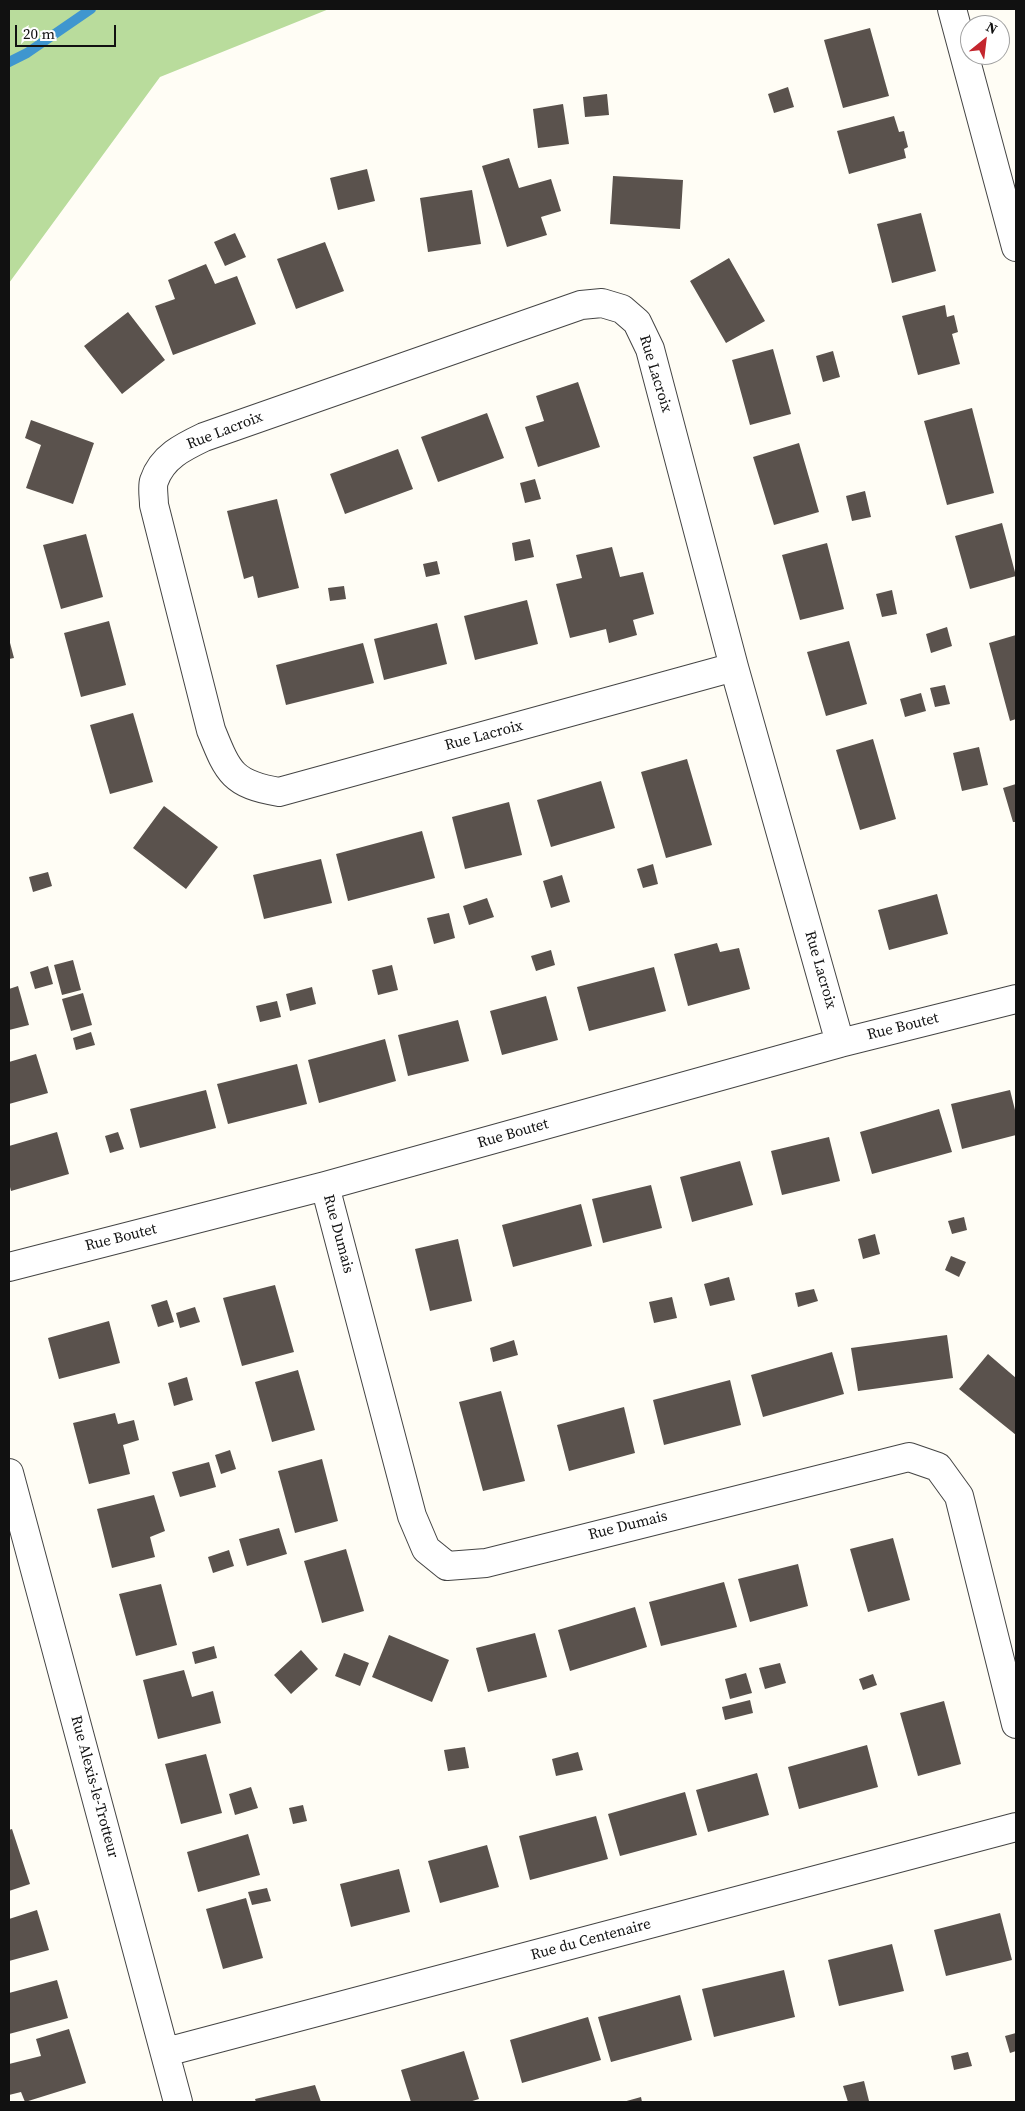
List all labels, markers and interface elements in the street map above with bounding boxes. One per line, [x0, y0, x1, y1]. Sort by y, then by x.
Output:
scale bar [18, 15, 119, 47]
north arrow [960, 15, 1010, 65]
text: N [982, 17, 1001, 39]
text: 20 m [23, 23, 55, 44]
street label: Rue Lacroix [635, 333, 675, 415]
street label: Rue Lacroix [184, 408, 266, 454]
street label: Rue Lacroix [443, 717, 525, 755]
street label: Rue Lacroix [800, 929, 840, 1011]
street label: Rue Boutet [865, 1009, 941, 1045]
street label: Rue Boutet [475, 1115, 551, 1153]
street label: Rue Dumais [319, 1193, 357, 1275]
street label: Rue Boutet [83, 1220, 159, 1256]
street label: Rue Dumais [587, 1507, 669, 1545]
street label: Rue Alexis-le-Trotteur [66, 1714, 122, 1860]
street label: Rue du Centenaire [529, 1915, 653, 1965]

